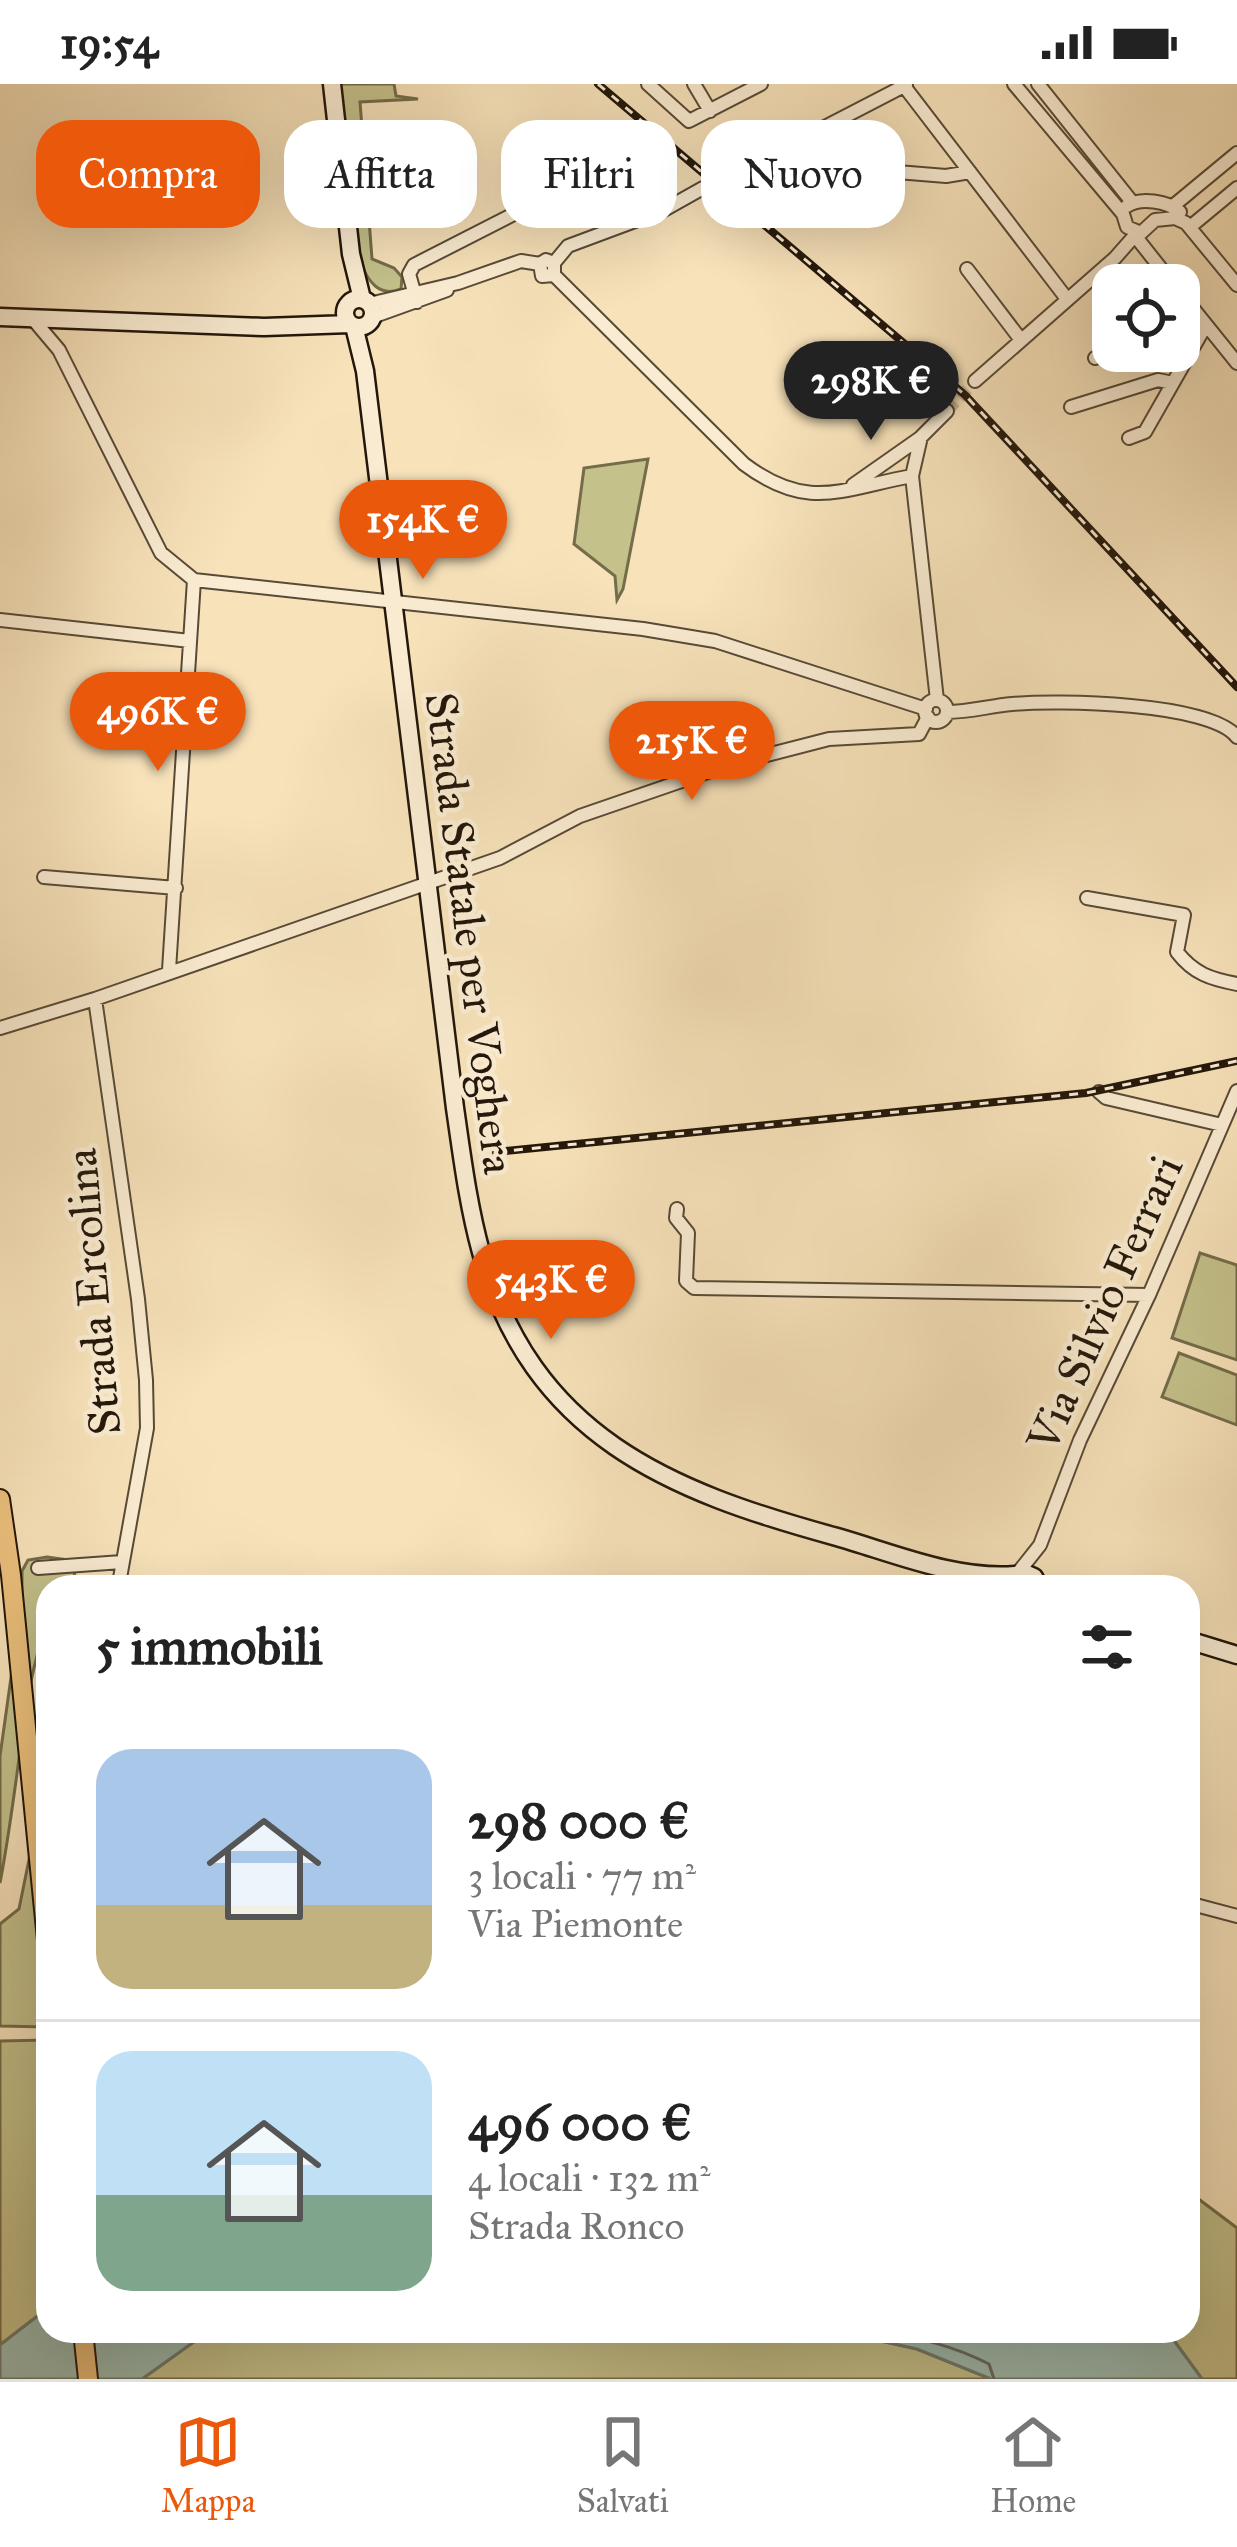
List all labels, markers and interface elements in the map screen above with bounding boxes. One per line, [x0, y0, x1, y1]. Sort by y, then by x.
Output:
text: 19:54 [60, 15, 158, 70]
chip: Compra [36, 120, 260, 228]
chip: Affitta [284, 120, 477, 228]
chip: Filtri [501, 120, 677, 228]
chip: Nuovo [701, 120, 905, 228]
map controls [1092, 264, 1200, 372]
button: locate [1092, 264, 1200, 372]
pin: 298K € [773, 341, 969, 443]
text: 298K € [811, 356, 931, 404]
pin: 154K € [325, 480, 521, 582]
text: 154K € [366, 495, 480, 543]
pin: 496K € [60, 672, 256, 774]
text: 496K € [97, 687, 219, 735]
street label: Strada Statale per Voghera [414, 689, 527, 1177]
pin: 215K € [594, 701, 790, 803]
text: 215K € [636, 716, 748, 764]
street label: Strada Ercolina [53, 1146, 132, 1438]
street label: Via Silvio Ferrari [1014, 1147, 1194, 1461]
pin: 543K € [453, 1240, 649, 1342]
text: 543K € [494, 1255, 608, 1303]
icon: filters [1074, 1614, 1140, 1680]
text: 5 immobili [96, 1616, 323, 1678]
text: 298 000 € [468, 1790, 690, 1852]
icon: home [192, 1797, 336, 1941]
text: 3 locali · 77 m² [468, 1852, 696, 1900]
text: Via Piemonte [468, 1900, 683, 1948]
text: 496 000 € [468, 2092, 692, 2154]
icon: home [192, 2099, 336, 2243]
text: 4 locali · 132 m² [468, 2154, 711, 2202]
text: Strada Ronco [468, 2202, 684, 2250]
tab: Mappa [161, 2409, 256, 2521]
tab: Salvati [577, 2409, 669, 2521]
tab: Home [990, 2409, 1076, 2521]

